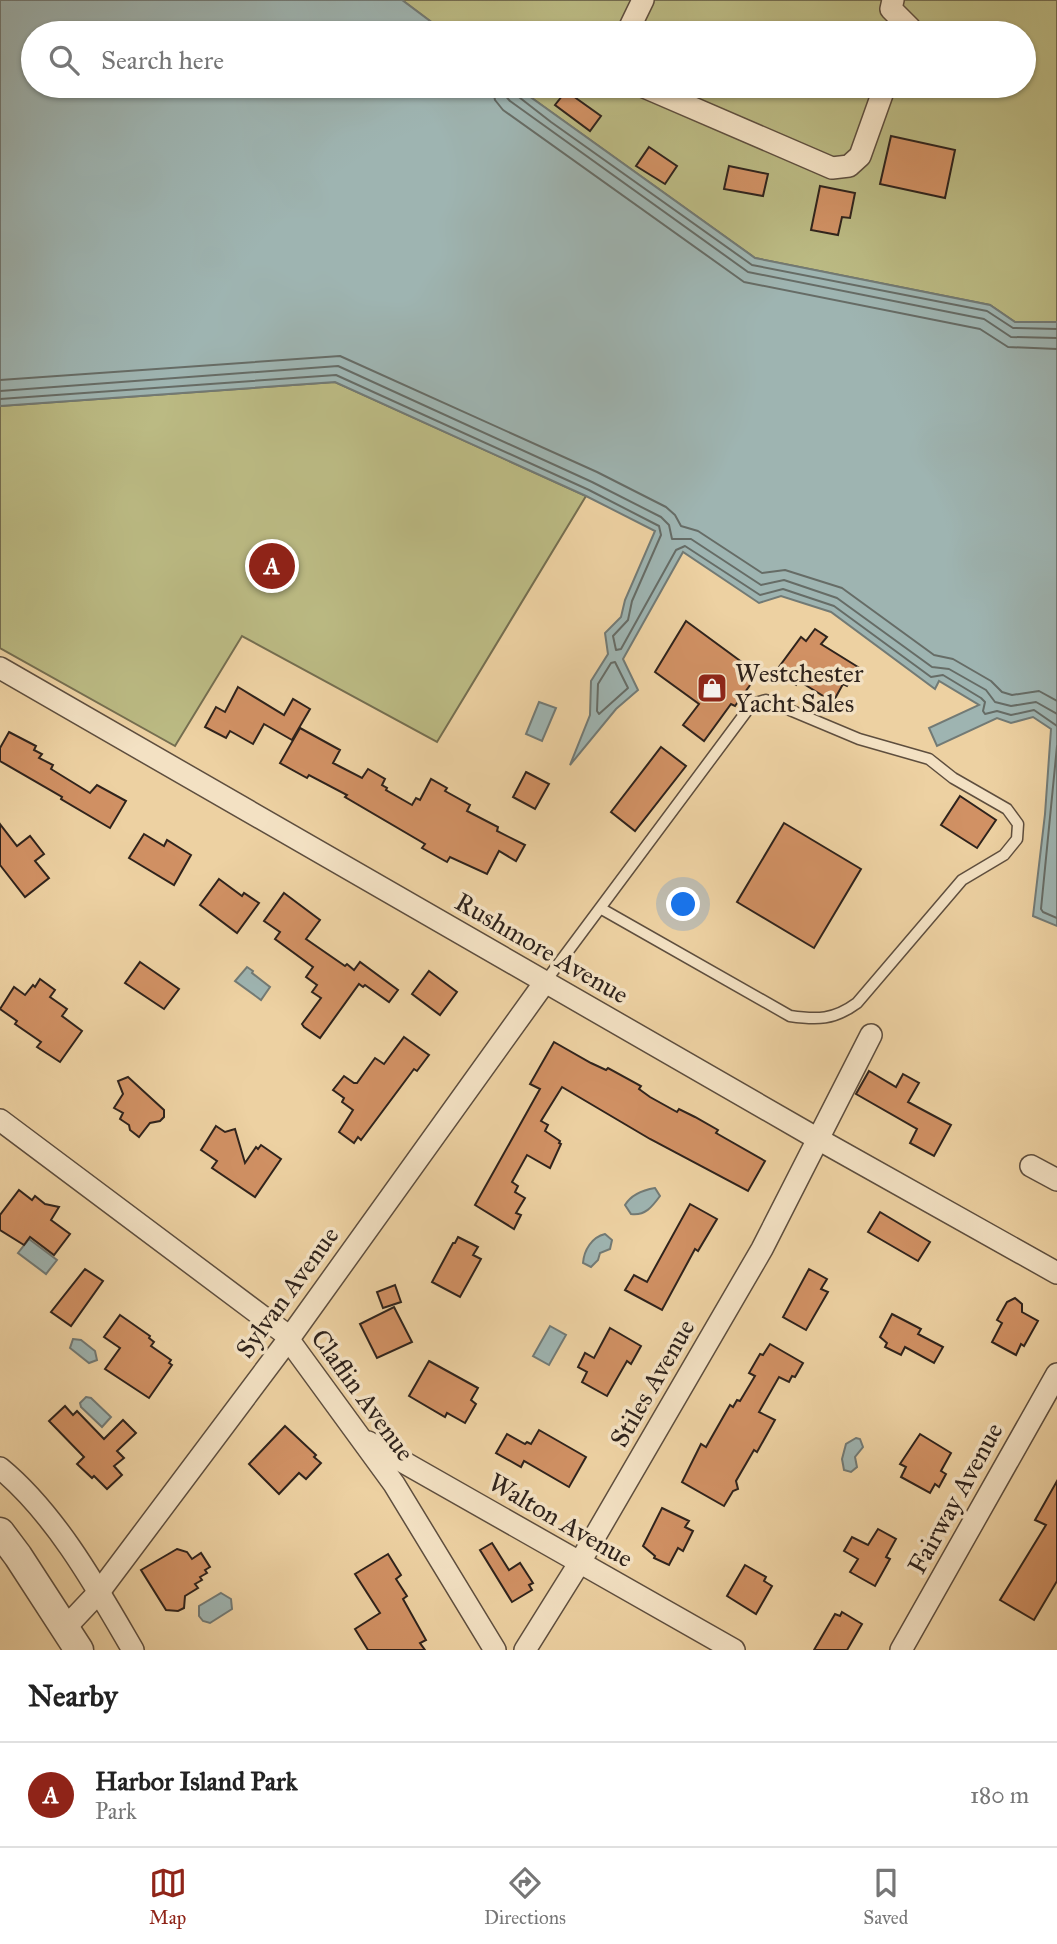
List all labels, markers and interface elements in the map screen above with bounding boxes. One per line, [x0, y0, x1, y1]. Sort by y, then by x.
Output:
search box [21, 21, 1036, 98]
icon: search [45, 41, 83, 79]
text: Search here [101, 44, 224, 76]
pin: A [249, 540, 295, 592]
place label: Westchester Yacht Sales [735, 657, 864, 719]
shop icon: Westchester Yacht Sales [695, 671, 729, 705]
street label: Rushmore Avenue [450, 885, 635, 1011]
your location [666, 887, 700, 921]
street label: Sylvan Avenue [229, 1220, 346, 1364]
street label: Stiles Avenue [603, 1313, 701, 1453]
street label: Claflin Avenue [304, 1323, 422, 1467]
street label: Fairway Avenue [900, 1417, 1010, 1579]
street label: Walton Avenue [483, 1466, 639, 1574]
text: Nearby [28, 1678, 118, 1714]
text: Harbor Island Park [95, 1765, 298, 1797]
text: A [43, 1781, 59, 1809]
text: 180 m [970, 1781, 1029, 1809]
text: Park [95, 1797, 137, 1825]
tab: Map [149, 1864, 187, 1929]
tab: Directions [484, 1864, 566, 1929]
tab: Saved [863, 1864, 908, 1929]

